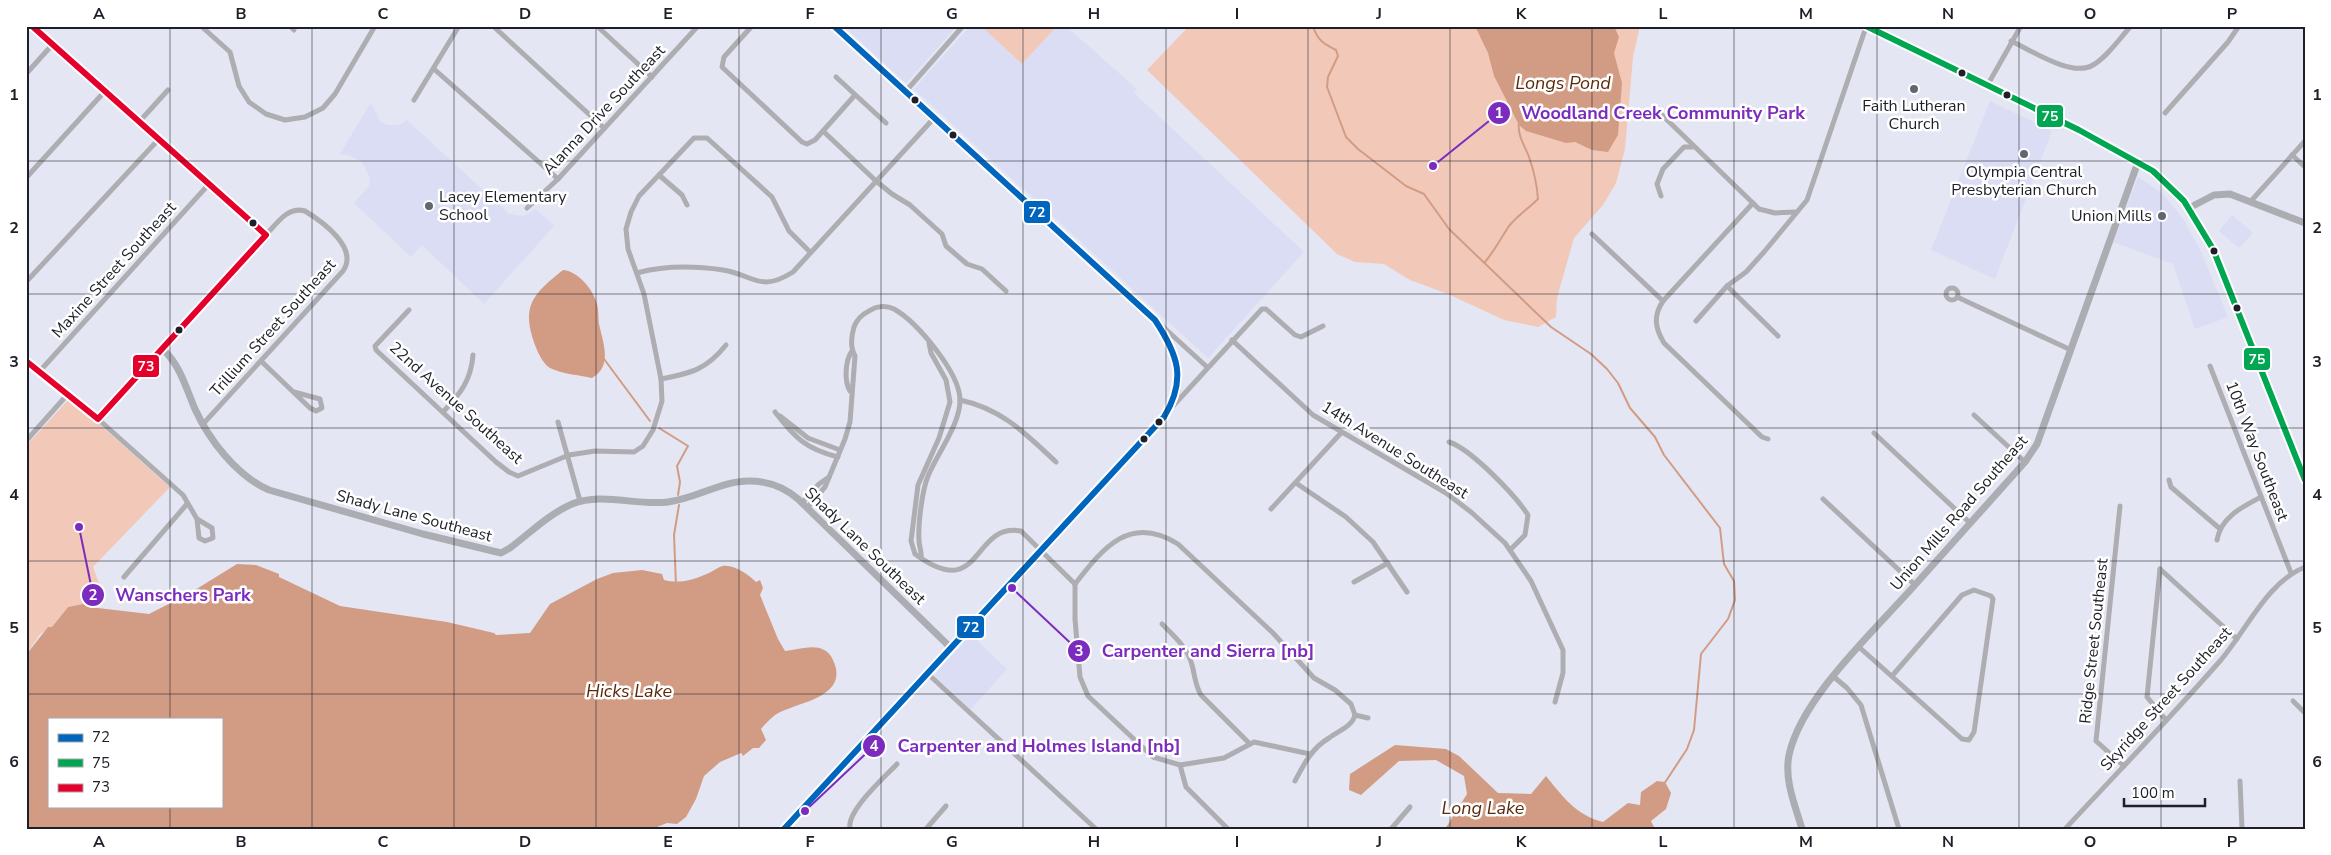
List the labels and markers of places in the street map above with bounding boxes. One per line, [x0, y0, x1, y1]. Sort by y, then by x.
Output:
unlabelled marker [1957, 68, 1967, 78]
marker: Faith Lutheran Church [1908, 83, 1920, 95]
unlabelled marker [2002, 90, 2012, 100]
unlabelled marker [910, 95, 920, 105]
place label: Faith Lutheran Church [1862, 95, 1966, 135]
callout: Woodland Creek Community Park [1486, 96, 1815, 129]
unlabelled marker [948, 130, 958, 140]
marker: Olympia Central Presbyterian Church [2018, 148, 2030, 160]
place label: Olympia Central Presbyterian Church [1951, 161, 2097, 201]
place label: Lacey Elementary School [439, 186, 567, 226]
marker: Lacey Elementary School [423, 200, 435, 212]
place label: Union Mills [2071, 205, 2152, 227]
marker: Union Mills [2156, 210, 2168, 222]
unlabelled marker [248, 218, 258, 228]
unlabelled marker [2209, 246, 2219, 256]
unlabelled marker [2232, 303, 2242, 313]
unlabelled marker [174, 325, 184, 335]
unlabelled marker [1154, 417, 1164, 427]
unlabelled marker [1139, 434, 1149, 444]
callout: Wanschers Park [81, 578, 261, 611]
callout: Carpenter and Sierra [nb] [1067, 634, 1324, 667]
callout: Carpenter and Holmes Island [nb] [862, 730, 1190, 763]

